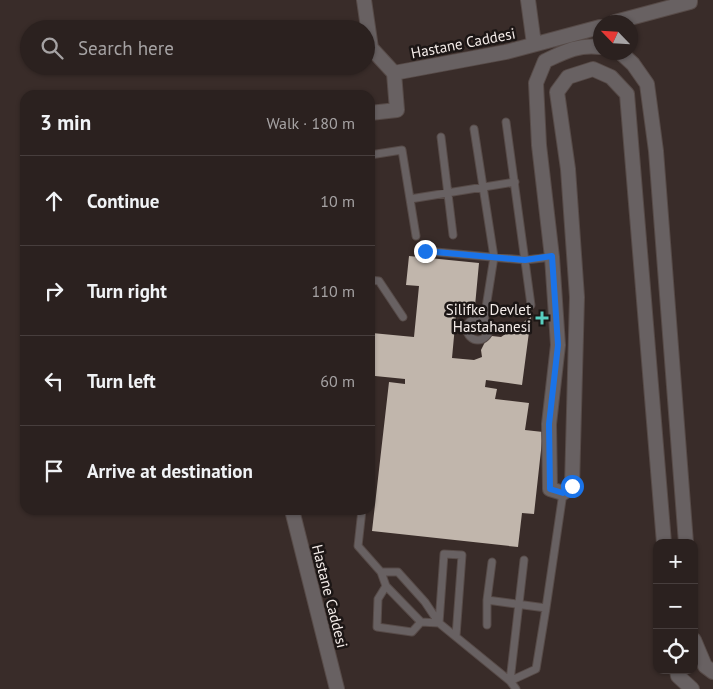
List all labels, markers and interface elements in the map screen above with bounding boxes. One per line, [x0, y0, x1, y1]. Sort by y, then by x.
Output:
north arrow [593, 15, 638, 60]
search box [20, 20, 375, 75]
street label: Hastane Caddesi [409, 24, 517, 62]
icon: search [38, 34, 66, 62]
text: Search here [78, 36, 174, 60]
text: 3 min [40, 109, 91, 136]
text: Walk · 180 m [266, 113, 355, 133]
icon: ahead [40, 187, 68, 215]
text: Continue [87, 189, 159, 213]
text: 10 m [320, 191, 355, 211]
route end [414, 240, 437, 263]
icon: right [40, 277, 68, 305]
text: Turn right [87, 279, 167, 303]
text: 110 m [312, 281, 355, 301]
place label: Silifke Devlet Hastahanesi [446, 300, 531, 336]
marker: Silifke Devlet Hastahanesi [535, 311, 549, 325]
icon: left [40, 367, 68, 395]
text: Turn left [87, 369, 156, 393]
text: 60 m [320, 371, 355, 391]
icon: arrive [40, 457, 68, 485]
text: Arrive at destination [87, 459, 253, 483]
route start [561, 475, 584, 498]
map controls [653, 539, 698, 674]
button: + [653, 539, 698, 584]
street label: Hastane Caddesi [308, 542, 352, 650]
button: − [653, 584, 698, 629]
button: locate [653, 629, 698, 674]

